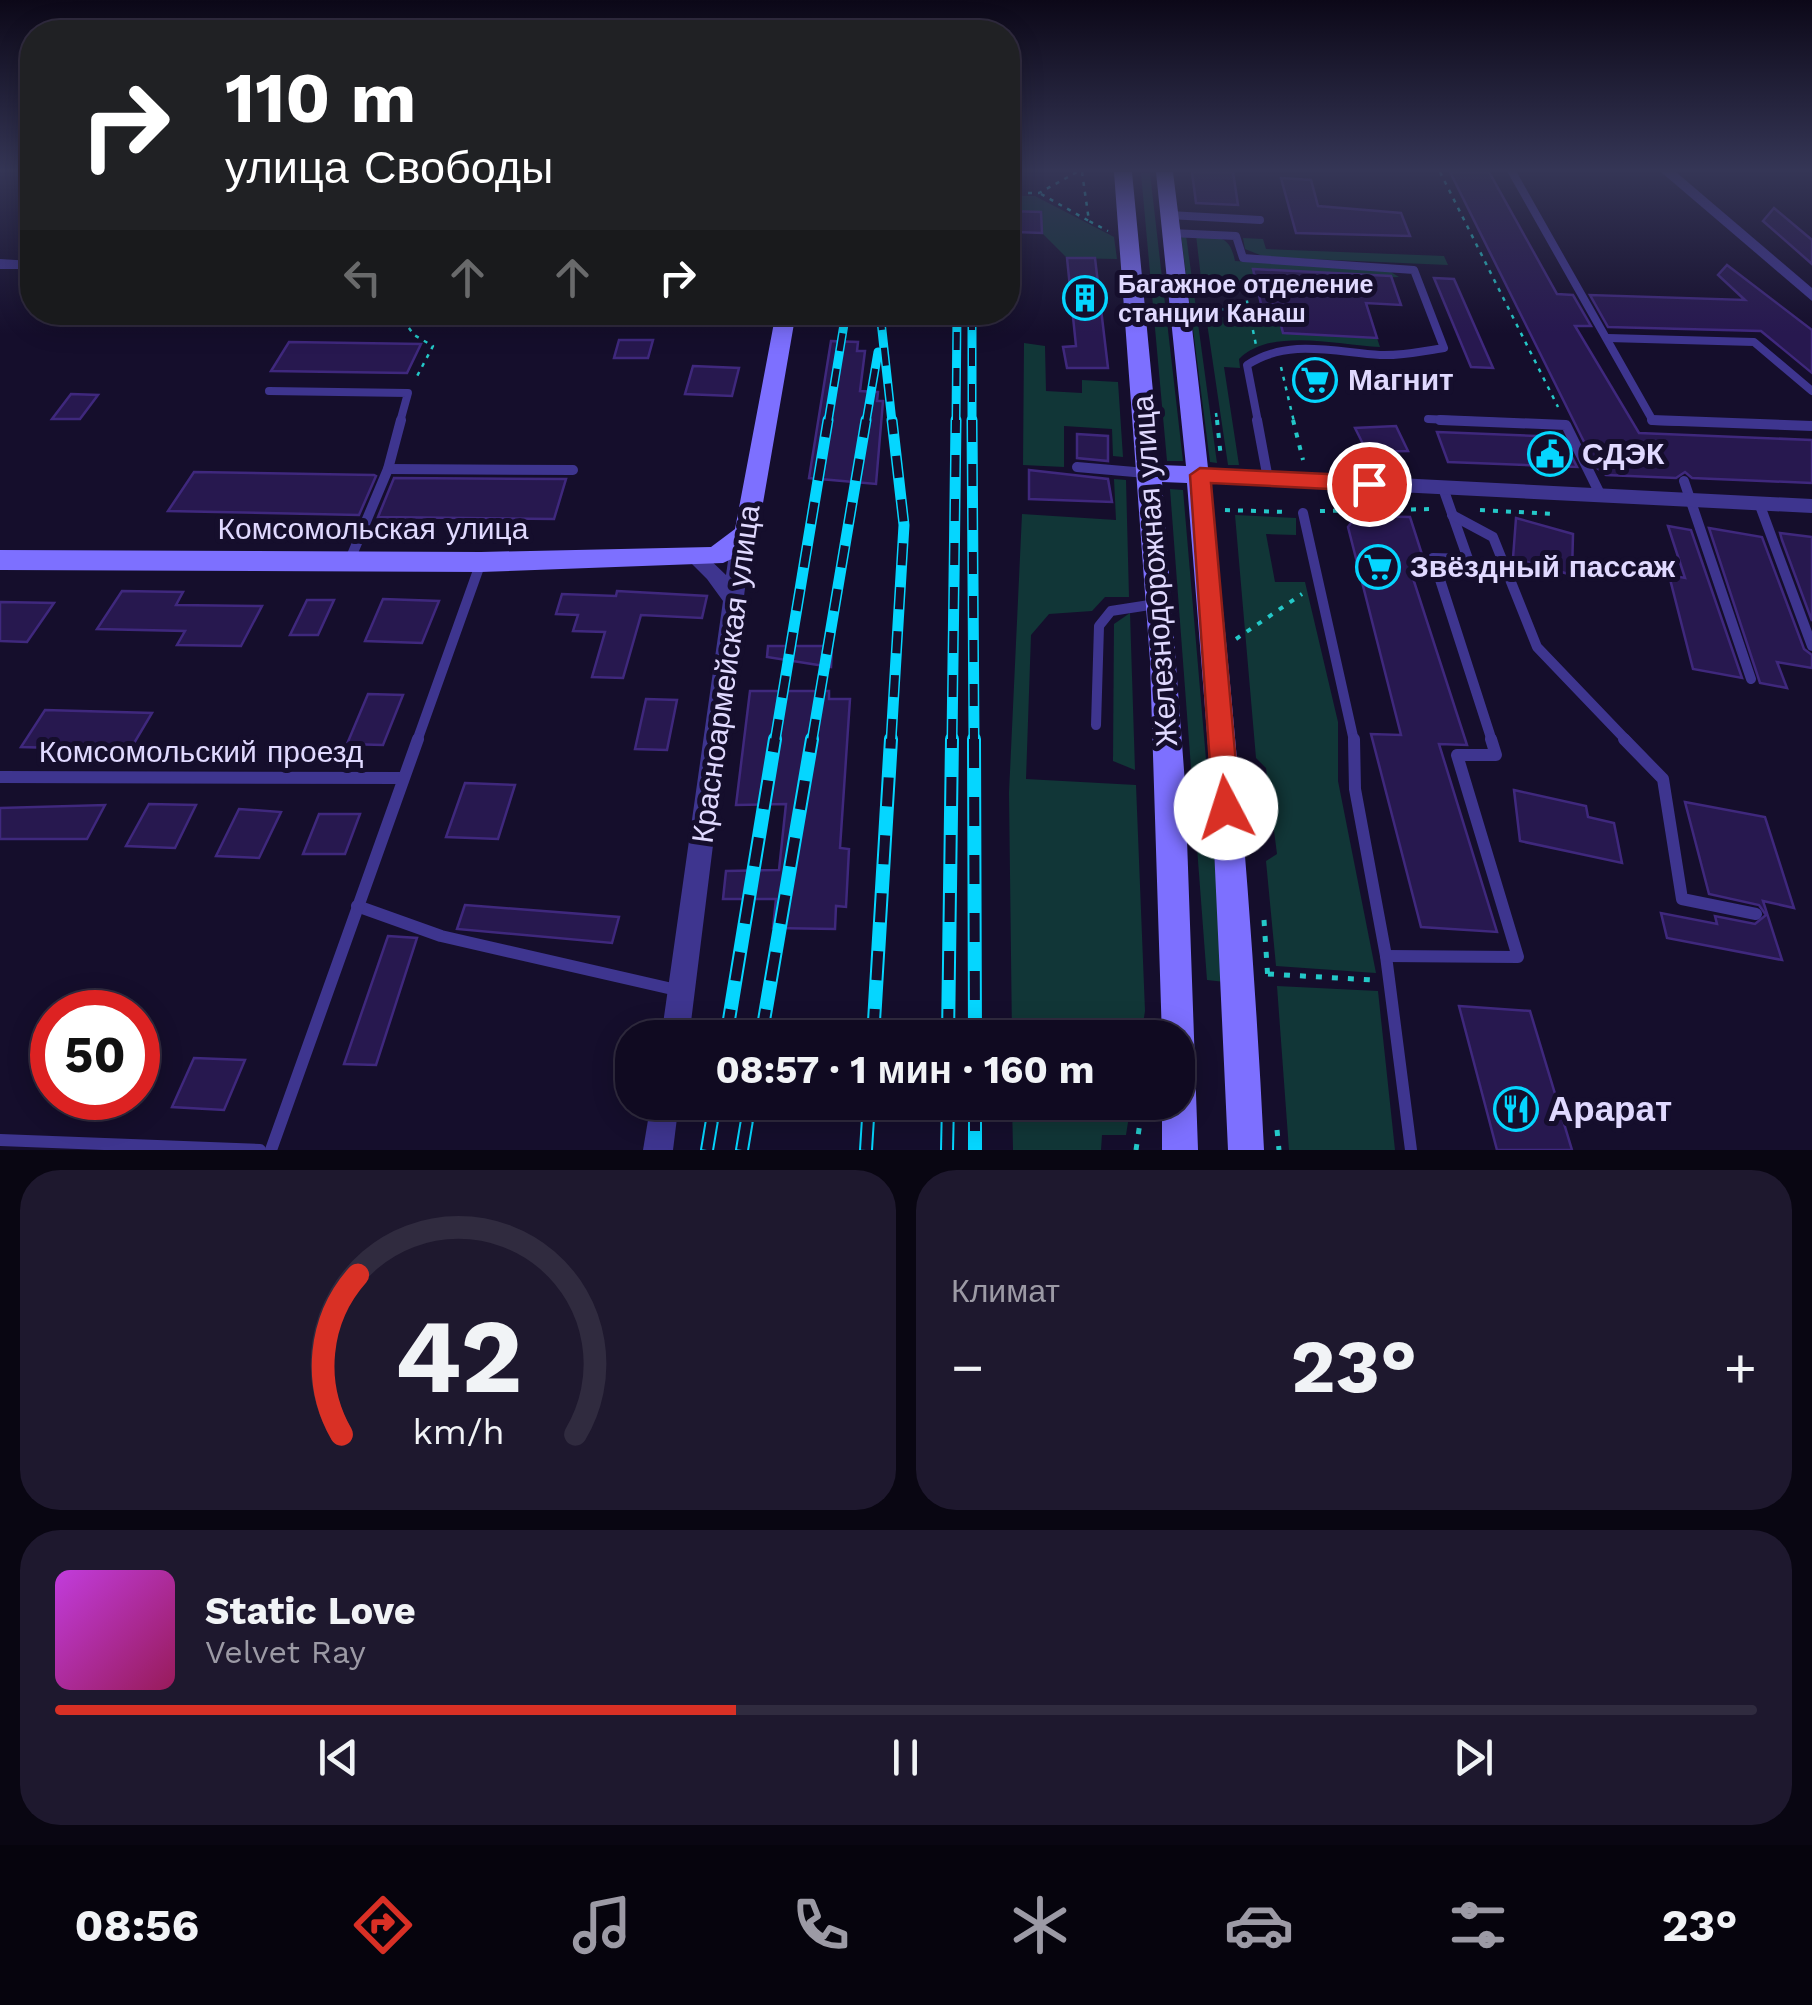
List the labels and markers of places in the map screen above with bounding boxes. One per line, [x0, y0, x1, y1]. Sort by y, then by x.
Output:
place label: Багажное отделение станции Канаш [1118, 270, 1374, 328]
building icon: Багажное отделение станции Канаш [1062, 275, 1108, 321]
supermarket icon: Магнит [1292, 357, 1338, 403]
place label: Магнит [1348, 362, 1454, 397]
public building icon: СДЭК [1527, 431, 1573, 477]
place label: СДЭК [1582, 436, 1665, 471]
pin [1327, 442, 1412, 527]
supermarket icon: Звёздный пассаж [1355, 544, 1401, 590]
place label: Звёздный пассаж [1410, 549, 1676, 584]
restaurant icon: Арарат [1493, 1086, 1539, 1132]
place label: Арарат [1548, 1088, 1672, 1130]

